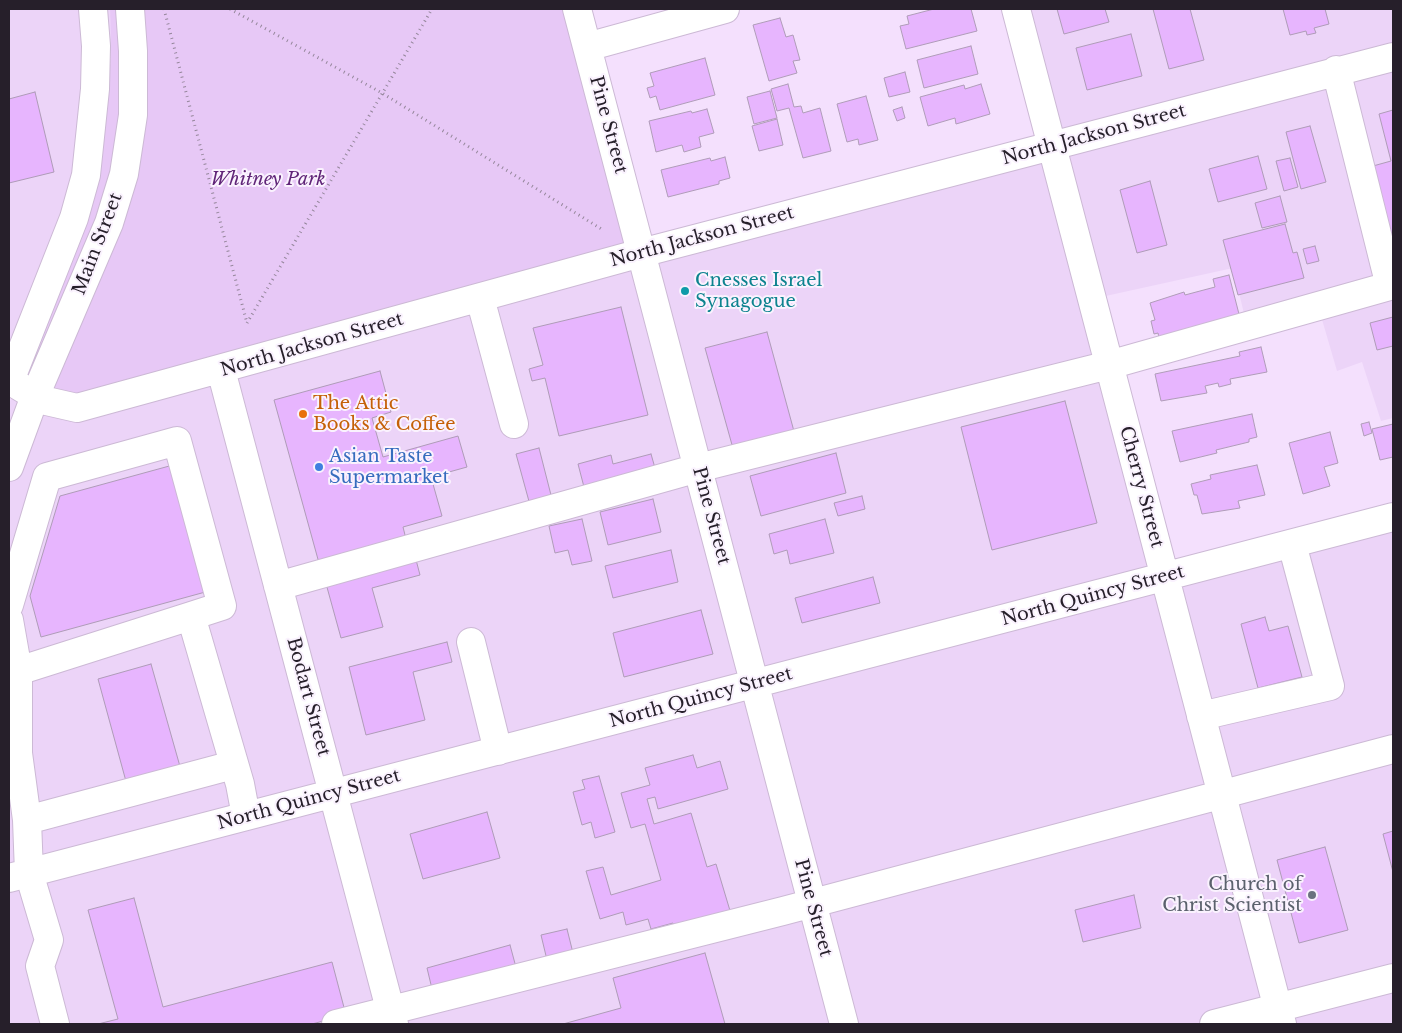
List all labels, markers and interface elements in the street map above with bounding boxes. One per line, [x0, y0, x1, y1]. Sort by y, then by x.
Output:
street label: Pine Street [585, 74, 631, 176]
street label: North Jackson Street [1000, 100, 1188, 170]
park label: Whitney Park [210, 169, 326, 191]
street label: Main Street [69, 190, 127, 298]
street label: North Jackson Street [608, 202, 796, 272]
place label: Cnesses Israel Synagogue [695, 270, 822, 312]
marker: Cnesses Israel Synagogue [679, 285, 691, 297]
street label: North Jackson Street [218, 309, 406, 381]
place label: The Attic Books & Coffee [313, 393, 456, 436]
marker: The Attic Books & Coffee [297, 408, 309, 420]
street label: Cherry Street [1114, 424, 1168, 550]
place label: Asian Taste Supermarket [329, 446, 449, 488]
marker: Asian Taste Supermarket [313, 461, 325, 473]
street label: Pine Street [688, 465, 734, 567]
street label: North Quincy Street [999, 561, 1187, 631]
street label: Bodart Street [282, 635, 334, 759]
street label: North Quincy Street [607, 663, 795, 733]
street label: North Quincy Street [215, 765, 403, 835]
street label: Pine Street [790, 857, 836, 959]
place label: Church of Christ Scientist [1162, 874, 1302, 916]
marker: Church of Christ Scientist [1306, 889, 1318, 901]

